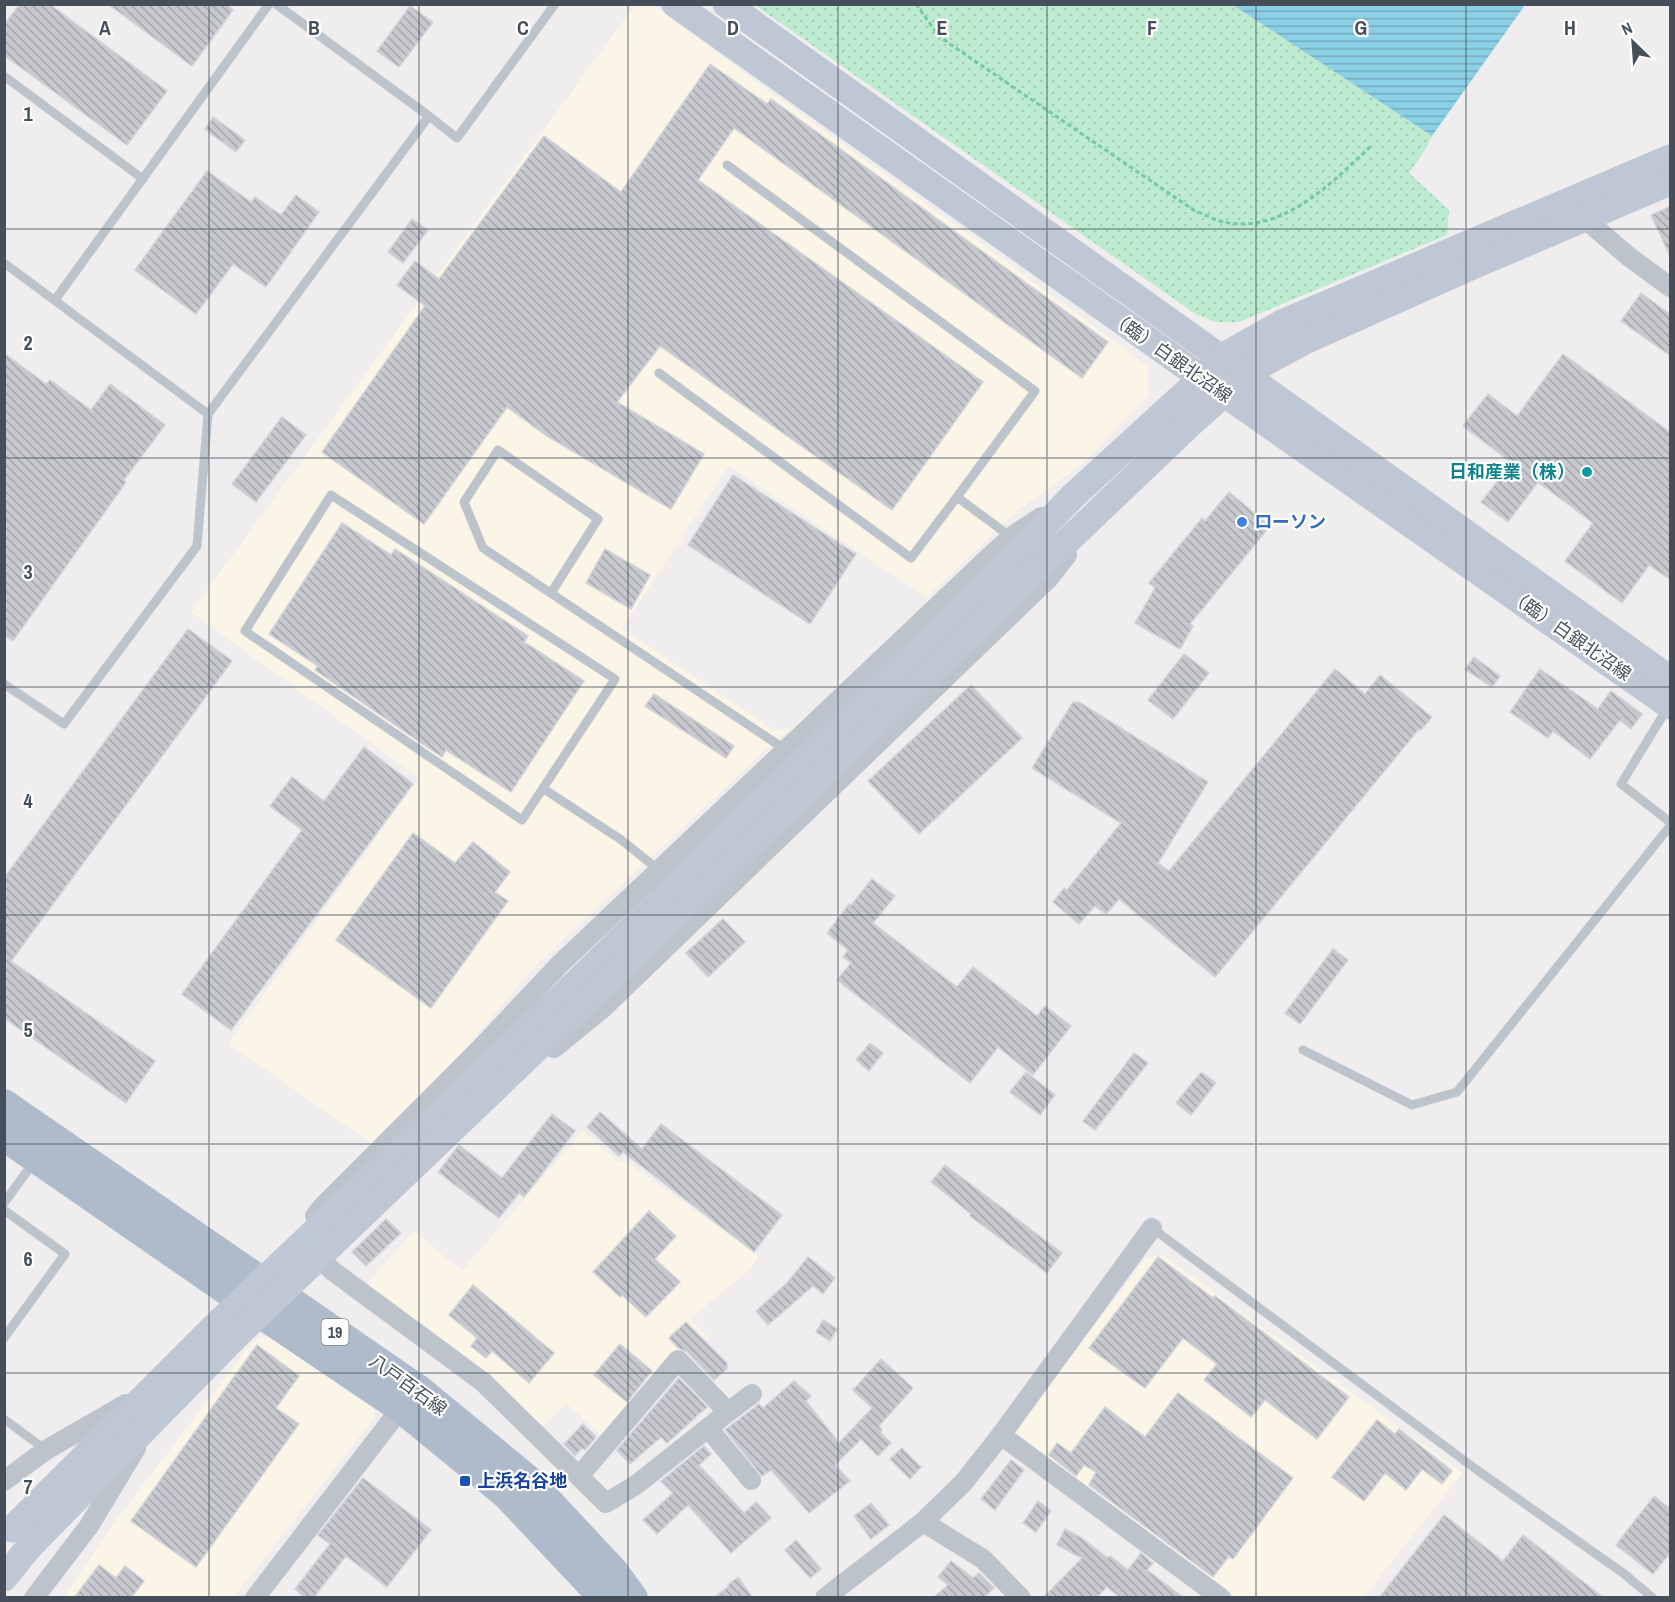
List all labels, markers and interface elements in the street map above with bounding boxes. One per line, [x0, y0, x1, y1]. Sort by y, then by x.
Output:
north arrow [1603, 12, 1663, 72]
text: A [99, 14, 111, 41]
text: B [308, 14, 320, 41]
text: C [517, 14, 529, 41]
text: D [727, 14, 739, 41]
text: E [937, 14, 948, 41]
text: F [1147, 14, 1157, 41]
text: G [1355, 14, 1367, 41]
text: H [1564, 14, 1576, 41]
text: N [1618, 16, 1636, 40]
text: 1 [23, 100, 33, 127]
street label: （臨）白銀北沼線 [1105, 305, 1237, 408]
text: 2 [23, 329, 33, 356]
place label: 日和産業（株） [1449, 459, 1575, 484]
marker: 日和産業（株） [1580, 465, 1594, 479]
place label: ローソン [1254, 509, 1326, 534]
marker: ローソン [1235, 515, 1249, 529]
text: 3 [23, 558, 33, 585]
street label: （臨）白銀北沼線 [1504, 583, 1636, 686]
text: 4 [23, 787, 33, 814]
text: 5 [23, 1016, 33, 1043]
text: 6 [23, 1245, 33, 1272]
road number: 19 [322, 1319, 348, 1345]
street label: 八戸百石線 [365, 1348, 452, 1421]
place label: 上浜名谷地 [477, 1468, 567, 1493]
text: 7 [23, 1473, 33, 1500]
marker: 上浜名谷地 [458, 1474, 472, 1488]

